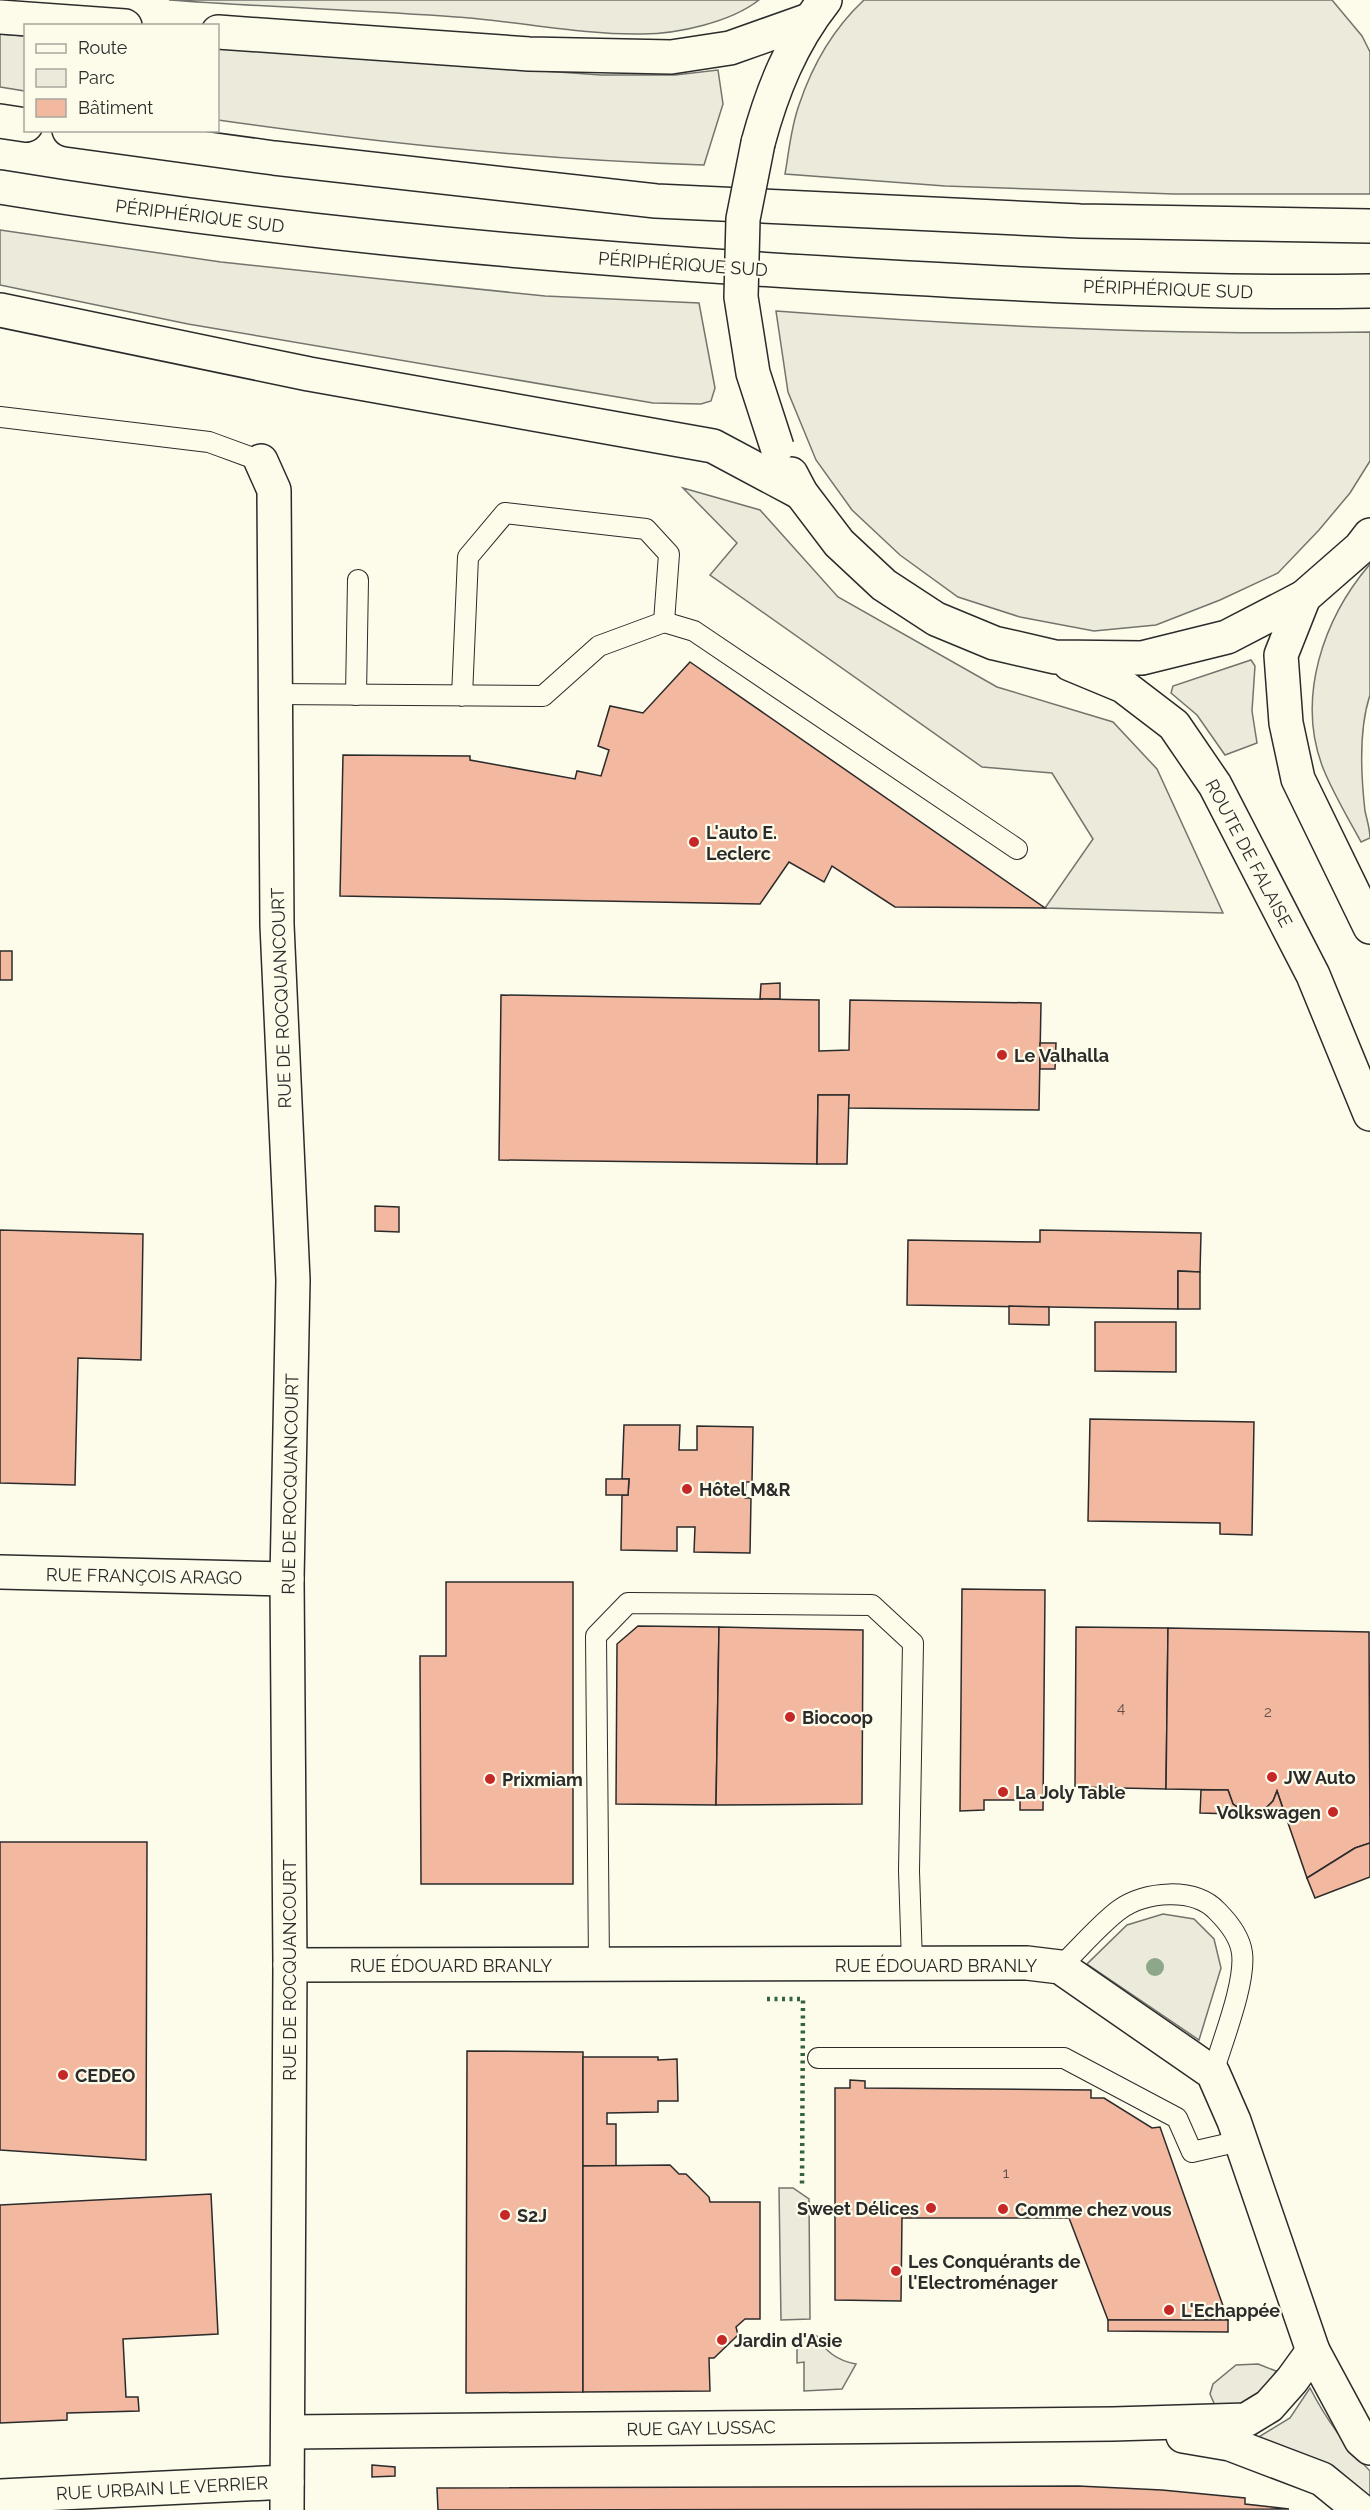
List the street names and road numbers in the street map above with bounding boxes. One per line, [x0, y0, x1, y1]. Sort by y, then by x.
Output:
street label: PÉRIPHÉRIQUE SUD [114, 194, 286, 237]
street label: PÉRIPHÉRIQUE SUD [597, 247, 769, 280]
street label: PÉRIPHÉRIQUE SUD [1083, 275, 1254, 302]
street label: ROUTE DE FALAISE [1201, 775, 1297, 931]
street label: RUE DE ROCQUANCOURT [267, 887, 295, 1109]
street label: RUE DE ROCQUANCOURT [278, 1373, 302, 1595]
street label: RUE FRANÇOIS ARAGO [46, 1564, 242, 1588]
street label: RUE DE ROCQUANCOURT [279, 1859, 300, 2081]
street label: RUE ÉDOUARD BRANLY [350, 1954, 553, 1976]
street label: RUE ÉDOUARD BRANLY [835, 1954, 1038, 1976]
street label: RUE GAY LUSSAC [626, 2416, 776, 2440]
street label: RUE URBAIN LE VERRIER [55, 2472, 269, 2504]

